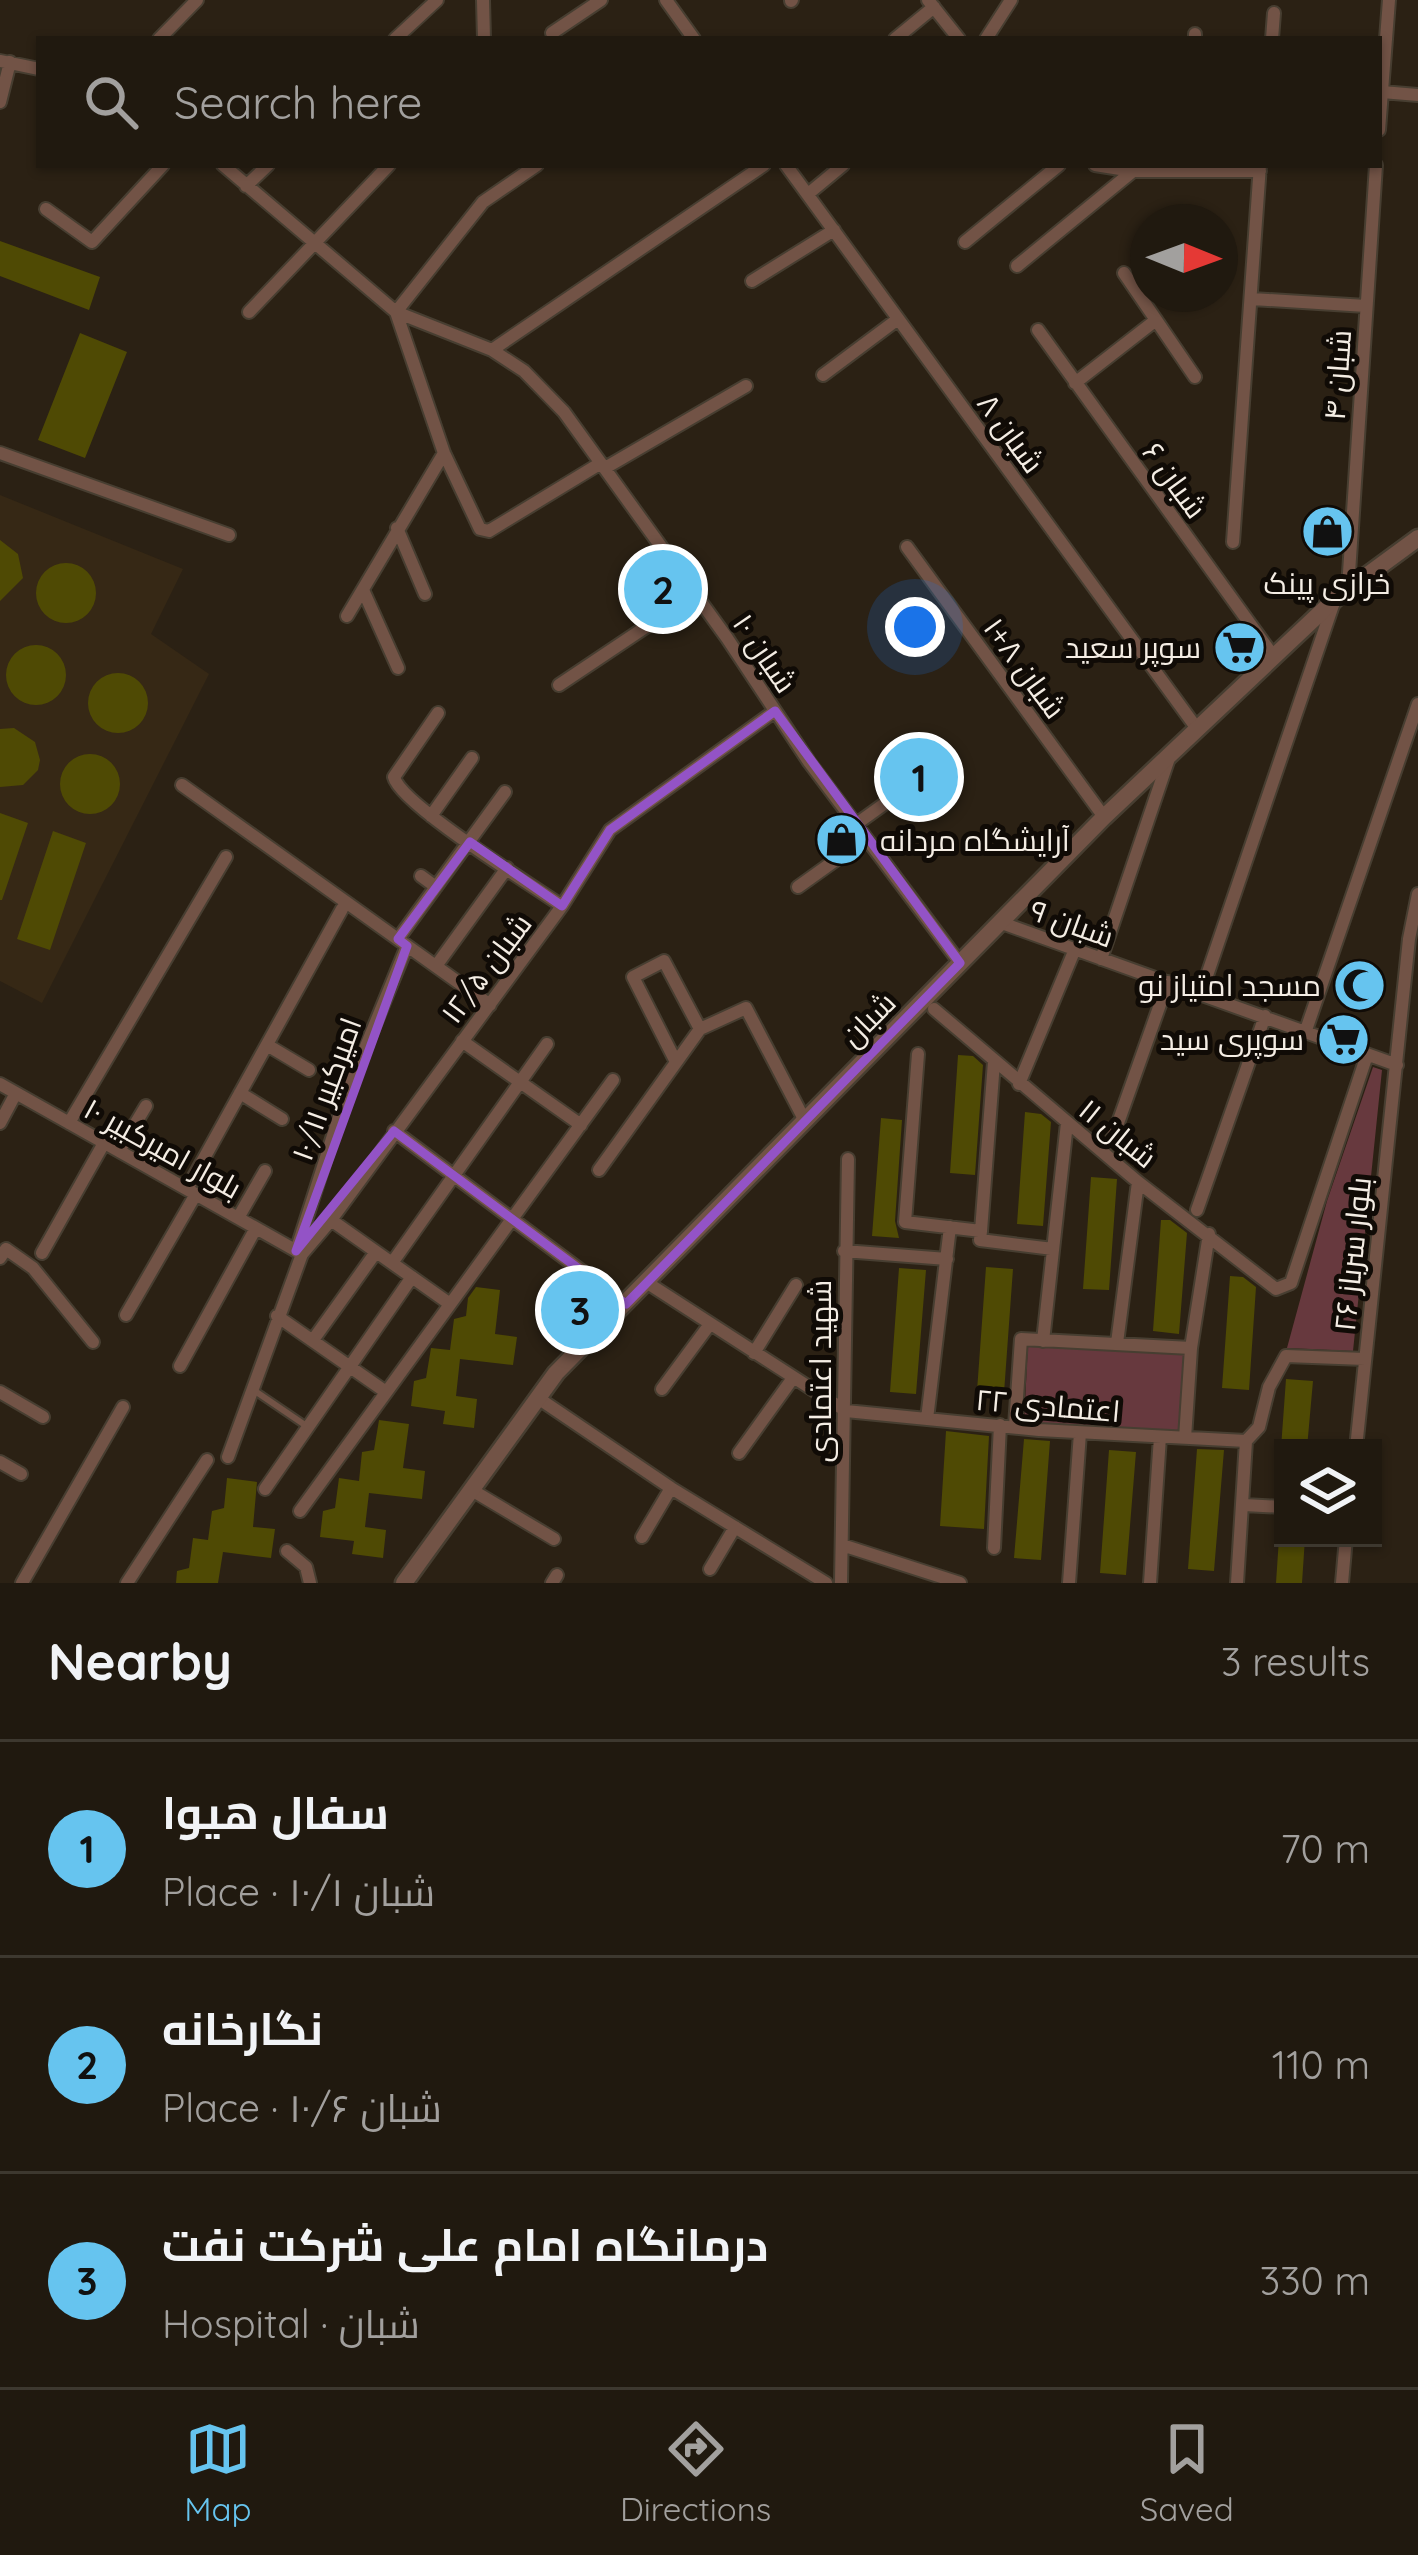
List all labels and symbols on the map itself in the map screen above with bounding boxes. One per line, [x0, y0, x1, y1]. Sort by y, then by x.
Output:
north arrow [1130, 204, 1238, 312]
street label: ۴ شبان [1315, 328, 1359, 422]
street label: ۸ شبان [969, 386, 1053, 480]
street label: ۶ شبان [1135, 434, 1215, 526]
shop icon: خرازی پینک [1299, 503, 1355, 559]
pin: 2 [624, 544, 702, 634]
place label: خرازی پینک [1264, 564, 1390, 603]
your location [885, 597, 945, 657]
street label: ۱۰ شبان [725, 606, 805, 700]
street label: ۱+۸ شبان [976, 610, 1074, 726]
supermarket icon: سوپر سعید [1212, 619, 1268, 675]
place label: سوپر سعید [1065, 628, 1201, 667]
pin: 1 [880, 732, 958, 822]
shop icon: آرایشگاه مردانه [813, 812, 869, 868]
place label: آرایشگاه مردانه [880, 821, 1070, 859]
street label: ۹ شبان [1025, 890, 1119, 956]
street label: ۱۲/۵ شبان [432, 906, 540, 1030]
mosque icon: مسجد امتیاز نو [1332, 957, 1388, 1013]
place label: مسجد امتیاز نو [1138, 966, 1321, 1004]
street label: شبان [832, 983, 904, 1055]
supermarket icon: سوپری سید [1315, 1011, 1371, 1067]
street label: ۱۰/۱۱ امیرکبیر [283, 1012, 369, 1166]
place label: سوپری سید [1160, 1020, 1304, 1059]
street label: ۱۰ بلوار امیرکبیر [78, 1089, 248, 1207]
street label: ۱۱ شبان [1071, 1090, 1165, 1176]
street label: ۲۶ بلوار سرباز [1325, 1175, 1379, 1333]
pin: 3 [541, 1265, 619, 1355]
street label: شهید اعتمادی [801, 1280, 839, 1462]
street label: ۲۲ اعتمادی [974, 1380, 1122, 1430]

